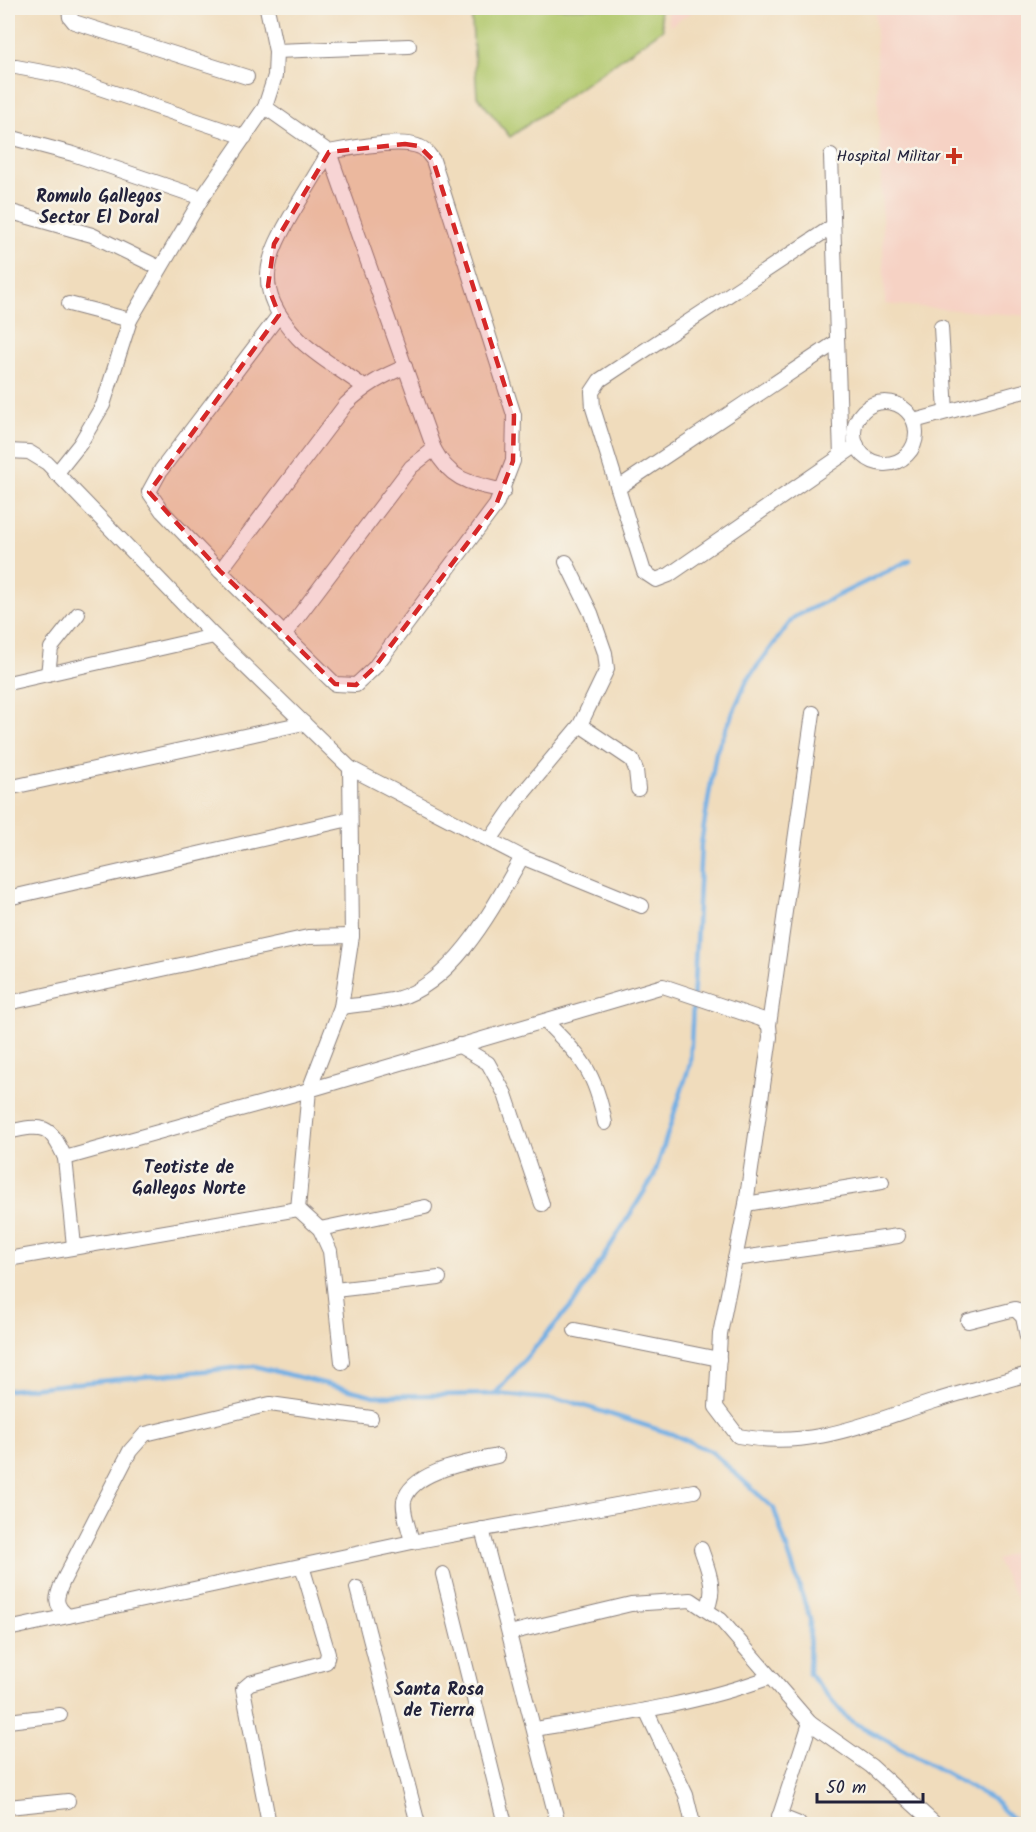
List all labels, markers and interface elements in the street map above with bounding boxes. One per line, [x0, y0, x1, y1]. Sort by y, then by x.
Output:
place label: Hospital Militar [837, 144, 942, 169]
marker: Hospital Militar [945, 147, 963, 165]
district label: Romulo Gallegos Sector El Doral [36, 183, 163, 233]
district label: Teotiste de Gallegos Norte [132, 1154, 246, 1204]
district label: Santa Rosa de Tierra [394, 1676, 484, 1726]
scale bar [817, 1766, 924, 1804]
text: 50 m [826, 1774, 866, 1803]

